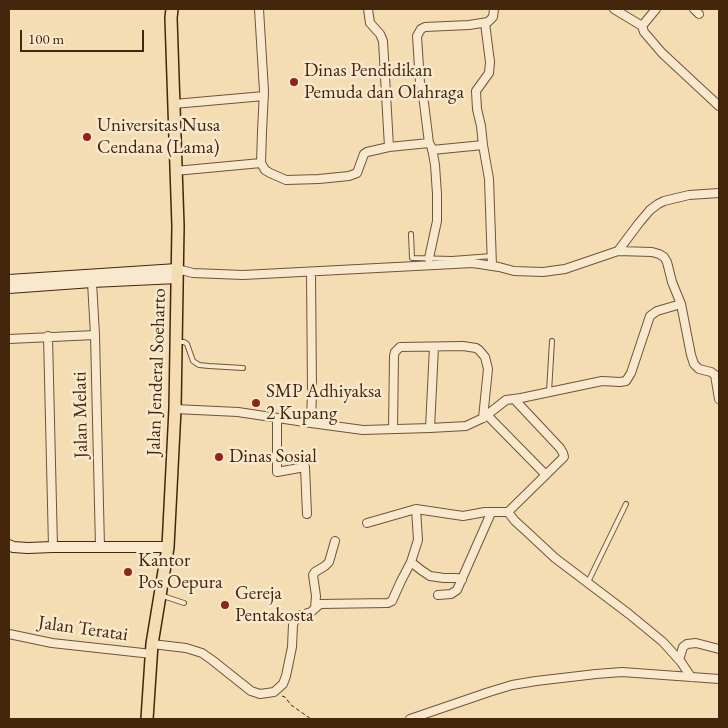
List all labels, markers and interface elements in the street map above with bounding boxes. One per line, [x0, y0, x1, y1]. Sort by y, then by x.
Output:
scale bar [22, 20, 146, 52]
text: 100 m [28, 29, 64, 48]
place label: Dinas Pendidikan Pemuda dan Olahraga [304, 60, 464, 104]
marker: Dinas Pendidikan Pemuda dan Olahraga [288, 76, 300, 88]
place label: Universitas Nusa Cendana (Lama) [97, 115, 220, 159]
marker: Universitas Nusa Cendana (Lama) [81, 131, 93, 143]
street label: Jalan Jenderal Soeharto [143, 288, 171, 456]
street label: Jalan Melati [69, 371, 93, 459]
place label: SMP Adhiyaksa 2 Kupang [266, 381, 382, 425]
marker: SMP Adhiyaksa 2 Kupang [250, 397, 262, 409]
place label: Dinas Sosial [229, 446, 317, 468]
marker: Dinas Sosial [213, 451, 225, 463]
place label: Kantor Pos Oepura [138, 550, 223, 594]
marker: Kantor Pos Oepura [122, 566, 134, 578]
place label: Gereja Pentakosta [235, 583, 314, 627]
marker: Gereja Pentakosta [219, 599, 231, 611]
street label: Jalan Teratai [37, 611, 129, 647]

